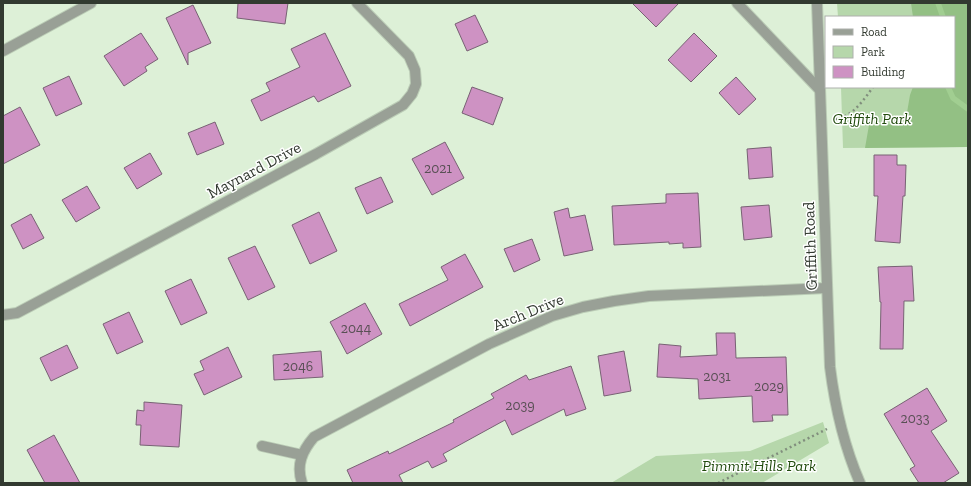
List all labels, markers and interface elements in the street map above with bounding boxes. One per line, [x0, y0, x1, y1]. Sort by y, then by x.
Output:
legend [825, 16, 955, 88]
text: Road [861, 25, 887, 39]
text: Park [861, 45, 886, 59]
text: Building [861, 65, 905, 79]
park label: Griffith Park [833, 109, 912, 128]
street label: Maynard Drive [204, 137, 304, 203]
house number: 2021 [424, 160, 453, 177]
street label: Griffith Road [799, 201, 821, 291]
street label: Arch Drive [490, 289, 566, 335]
house number: 2044 [341, 320, 372, 337]
house number: 2046 [283, 358, 313, 375]
house number: 2031 [703, 368, 731, 385]
house number: 2029 [754, 378, 784, 395]
house number: 2039 [505, 397, 535, 414]
house number: 2033 [901, 410, 930, 427]
park label: Pimmit Hills Park [702, 456, 816, 475]

